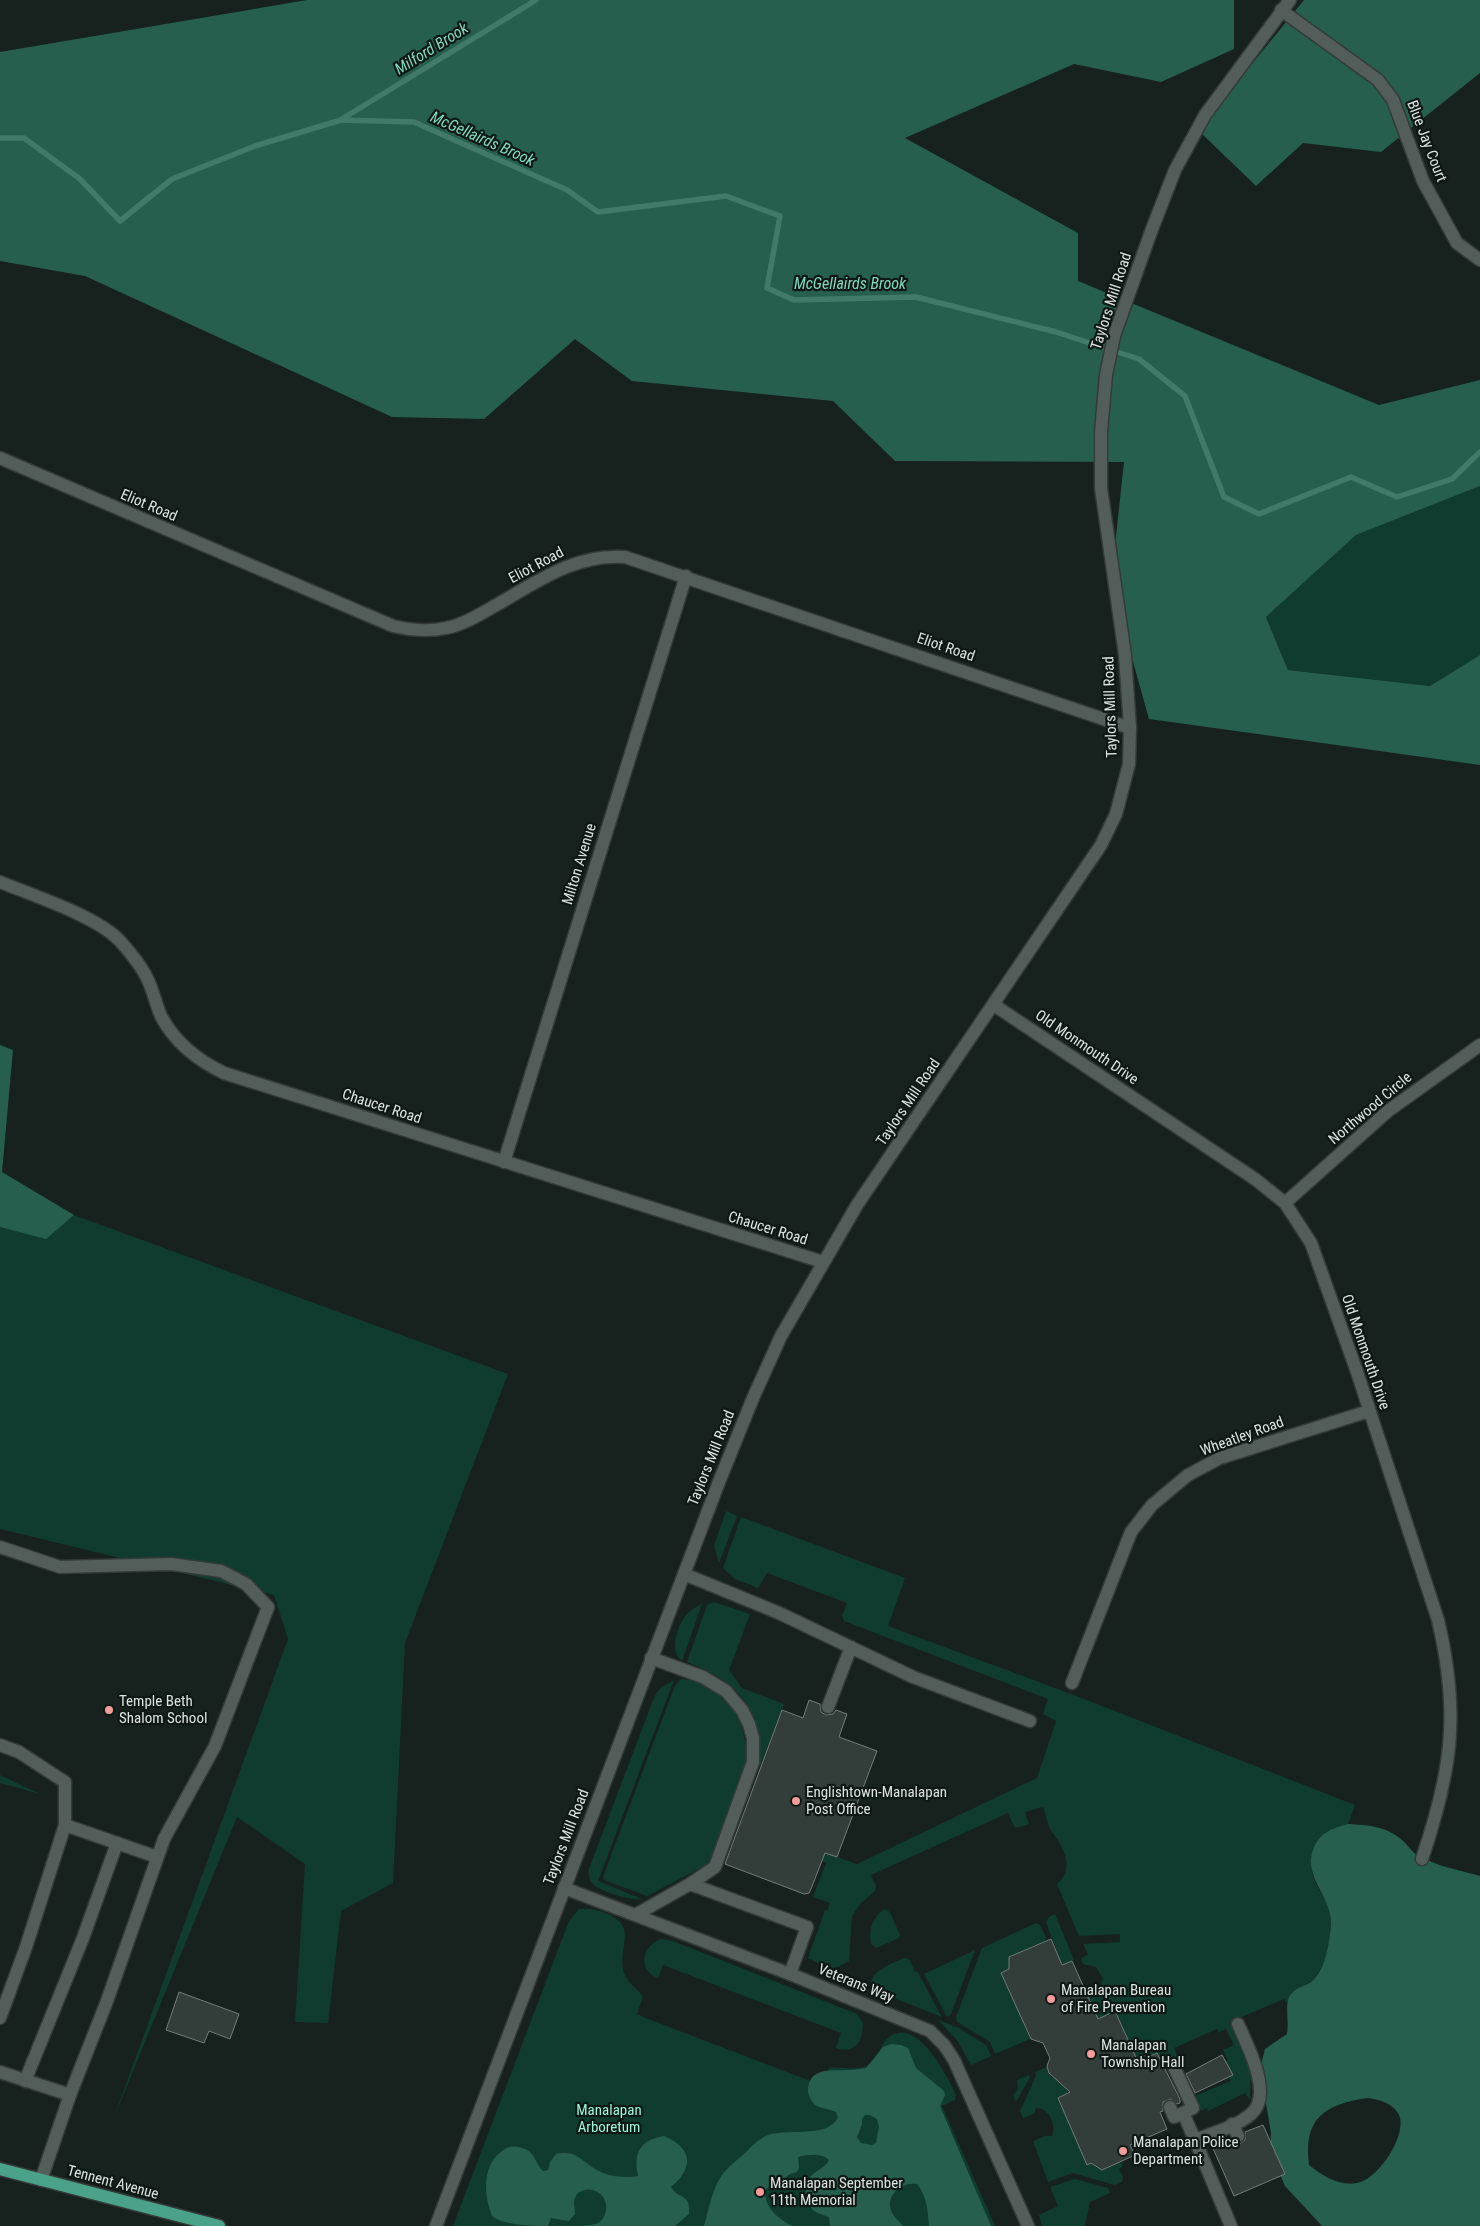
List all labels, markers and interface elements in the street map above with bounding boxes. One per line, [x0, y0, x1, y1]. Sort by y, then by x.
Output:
water label: Milford Brook [391, 18, 472, 78]
street label: Blue Jay Court [1403, 98, 1451, 184]
water label: McGellairds Brook [428, 107, 539, 170]
street label: Taylors Mill Road [1087, 250, 1135, 352]
water label: McGellairds Brook [794, 274, 907, 293]
street label: Eliot Road [118, 485, 180, 525]
street label: Eliot Road [505, 543, 567, 587]
street label: Eliot Road [915, 629, 977, 665]
street label: Taylors Mill Road [1099, 656, 1121, 758]
street label: Milton Avenue [558, 821, 600, 907]
street label: Old Monmouth Drive [1032, 1006, 1142, 1088]
street label: Taylors Mill Road [872, 1055, 944, 1149]
street label: Northwood Circle [1325, 1068, 1415, 1148]
street label: Chaucer Road [340, 1085, 424, 1127]
street label: Chaucer Road [726, 1207, 810, 1249]
street label: Old Monmouth Drive [1338, 1292, 1394, 1412]
street label: Taylors Mill Road [684, 1408, 738, 1508]
street label: Wheatley Road [1198, 1413, 1286, 1459]
place label: Temple Beth Shalom School [119, 1692, 207, 1727]
marker: Temple Beth Shalom School [103, 1704, 115, 1716]
place label: Englishtown-Manalapan Post Office [806, 1783, 947, 1818]
street label: Taylors Mill Road [539, 1786, 593, 1888]
marker: Englishtown-Manalapan Post Office [790, 1795, 802, 1807]
street label: Veterans Way [815, 1960, 897, 2006]
place label: Manalapan Bureau of Fire Prevention [1061, 1981, 1171, 2016]
marker: Manalapan Bureau of Fire Prevention [1045, 1993, 1057, 2005]
place label: Manalapan Township Hall [1101, 2036, 1184, 2071]
marker: Manalapan Township Hall [1085, 2048, 1097, 2060]
park label: Manalapan Arboretum [576, 2101, 642, 2136]
place label: Manalapan Police Department [1133, 2133, 1238, 2168]
marker: Manalapan Police Department [1117, 2145, 1129, 2157]
street label: Tennent Avenue [65, 2161, 161, 2203]
place label: Manalapan September 11th Memorial [770, 2174, 903, 2209]
marker: Manalapan September 11th Memorial [754, 2186, 766, 2198]

